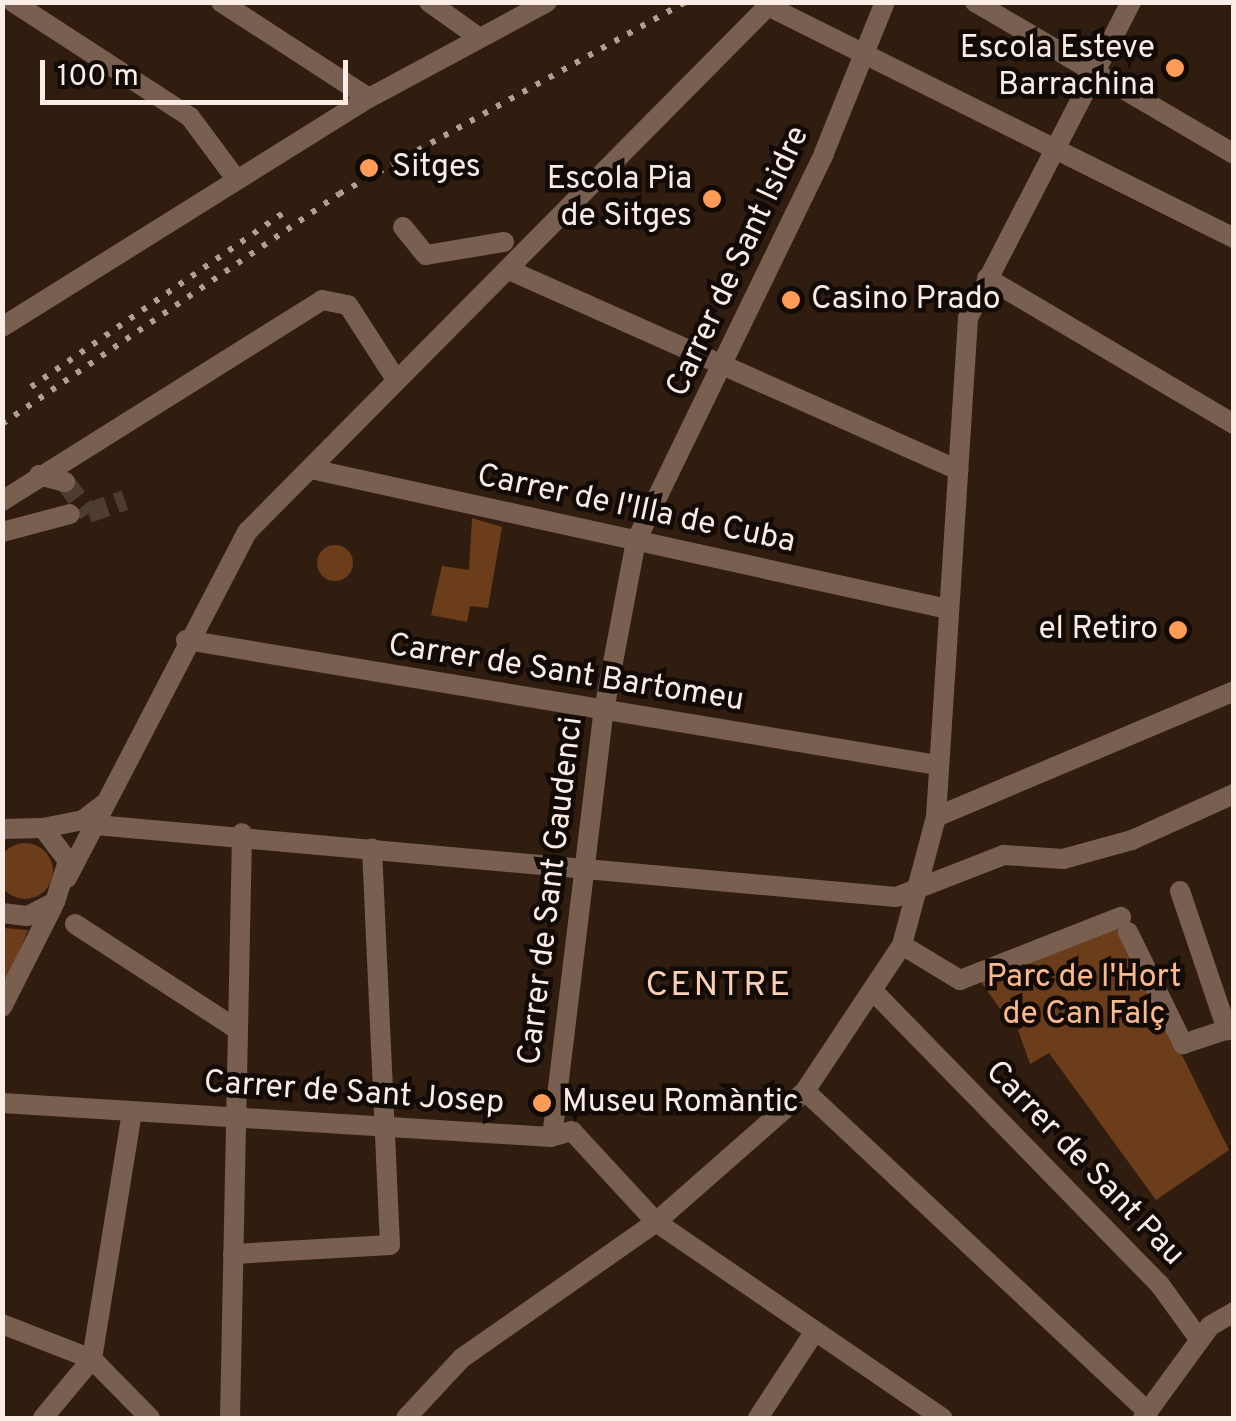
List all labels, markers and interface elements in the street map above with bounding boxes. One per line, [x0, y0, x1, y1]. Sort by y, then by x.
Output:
place label: Escola Esteve Barrachina [960, 31, 1155, 106]
scale bar [45, 40, 352, 102]
marker: Escola Esteve Barrachina [1164, 57, 1186, 79]
text: 100 m [57, 59, 139, 96]
street label: Carrer de Sant Isidre [659, 121, 819, 403]
place label: Sitges [392, 149, 481, 187]
marker: Sitges [356, 155, 382, 181]
place label: Escola Pia de Sitges [547, 162, 692, 237]
marker: Escola Pia de Sitges [701, 188, 723, 210]
place label: Casino Prado [811, 281, 1001, 319]
marker: Casino Prado [780, 289, 802, 311]
street label: Carrer de l'Illa de Cuba [473, 458, 799, 562]
place label: el Retiro [1038, 611, 1158, 649]
marker: el Retiro [1167, 619, 1189, 641]
street label: Carrer de Sant Bartomeu [385, 627, 747, 721]
street label: Carrer de Sant Gaudenci [512, 715, 592, 1067]
park label: Parc de l'Hort de Can Falç [986, 960, 1182, 1035]
district label: CENTRE [645, 965, 793, 1007]
street label: Carrer de Sant Pau [976, 1054, 1192, 1274]
street label: Carrer de Sant Josep [203, 1064, 505, 1124]
place label: Museu Romàntic [562, 1084, 799, 1122]
marker: Museu Romàntic [531, 1092, 553, 1114]

